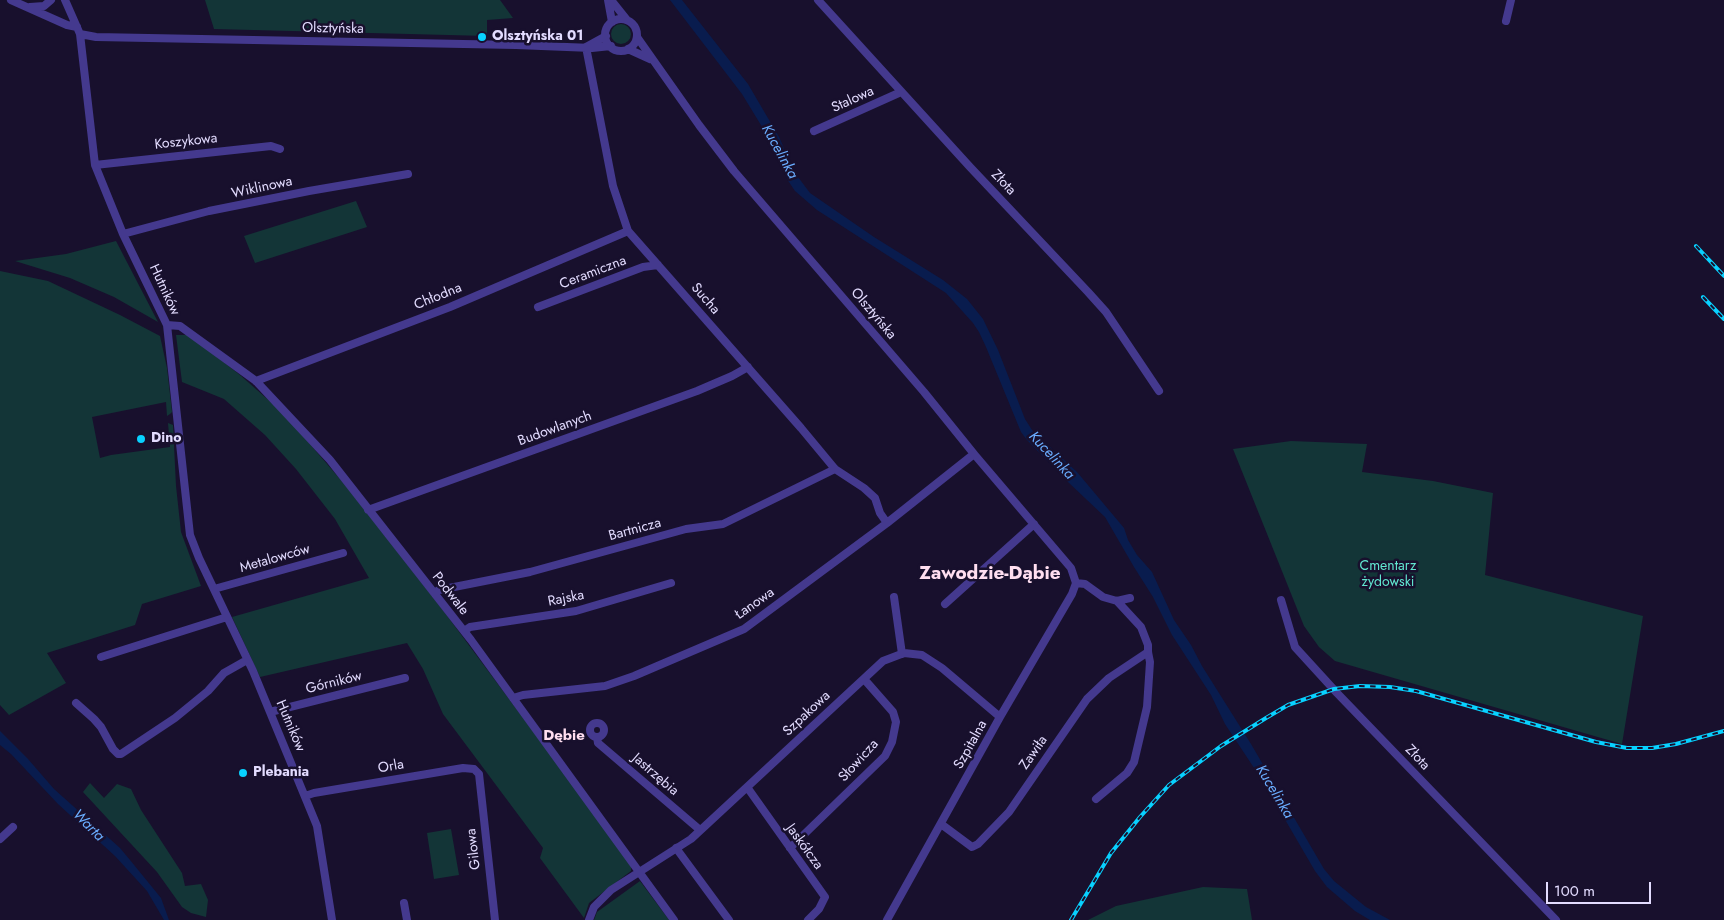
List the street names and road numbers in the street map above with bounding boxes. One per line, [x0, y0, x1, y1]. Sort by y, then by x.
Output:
street label: Olsztyńska [302, 20, 364, 38]
street label: Stalowa [829, 83, 877, 117]
street label: Koszykowa [154, 130, 218, 154]
street label: Złota [987, 167, 1019, 199]
street label: Wiklinowa [230, 173, 294, 203]
street label: Ceramiczna [557, 253, 629, 293]
street label: Hutników [145, 262, 183, 318]
street label: Chłodna [412, 280, 464, 314]
street label: Sucha [687, 280, 723, 318]
street label: Olsztyńska [847, 285, 899, 343]
street label: Budowlanych [516, 408, 594, 450]
street label: Bartnicza [607, 515, 663, 545]
street label: Metalowców [238, 541, 312, 577]
street label: Podwale [428, 569, 472, 619]
street label: Łanowa [732, 584, 778, 624]
street label: Rajska [546, 587, 586, 611]
street label: Górników [304, 668, 364, 698]
street label: Szpakowa [780, 688, 834, 740]
street label: Hutników [272, 698, 308, 754]
street label: Szpitalna [951, 718, 991, 772]
street label: Zawiła [1016, 733, 1052, 773]
street label: Słowicza [836, 736, 882, 786]
street label: Złota [1401, 742, 1433, 774]
street label: Jastrzębia [628, 750, 682, 800]
street label: Orla [377, 756, 405, 778]
street label: Jaskółcza [782, 821, 826, 873]
street label: Gilowa [463, 827, 485, 871]

